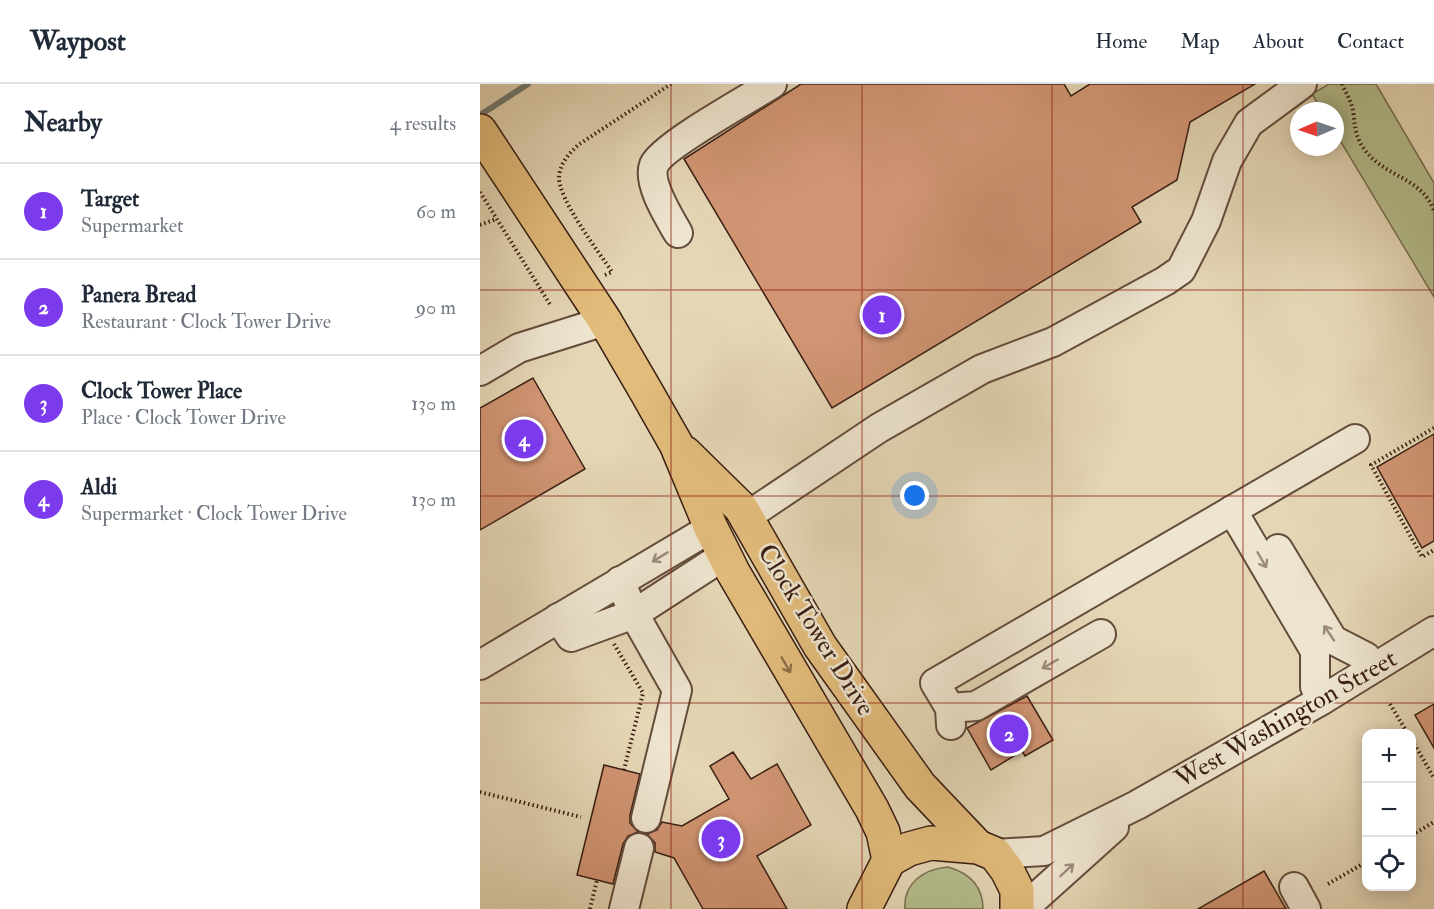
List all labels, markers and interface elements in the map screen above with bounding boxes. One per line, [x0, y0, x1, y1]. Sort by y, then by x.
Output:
text: Waypost [30, 24, 126, 59]
text: Home [1095, 28, 1147, 55]
text: Map [1180, 28, 1220, 55]
text: About [1253, 28, 1304, 55]
text: Contact [1337, 28, 1404, 55]
north arrow [1290, 102, 1344, 156]
text: Nearby [24, 107, 102, 139]
text: 4 results [390, 111, 456, 136]
text: Target [81, 185, 139, 213]
text: 1 [40, 199, 47, 224]
text: 60 m [416, 199, 456, 224]
text: Supermarket [81, 213, 184, 238]
text: Panera Bread [81, 281, 196, 309]
pin: 1 [862, 292, 902, 338]
text: 2 [38, 295, 49, 320]
text: 90 m [416, 295, 456, 320]
text: Restaurant · Clock Tower Drive [81, 309, 331, 334]
text: Clock Tower Place [81, 377, 242, 405]
text: 3 [40, 391, 47, 416]
text: 130 m [411, 391, 456, 416]
text: Place · Clock Tower Drive [81, 405, 286, 430]
pin: 4 [504, 416, 543, 462]
text: Aldi [81, 473, 117, 501]
your location [900, 481, 929, 510]
text: 4 [38, 487, 49, 512]
text: 130 m [411, 487, 456, 512]
text: Supermarket · Clock Tower Drive [81, 501, 347, 526]
street label: Clock Tower Drive [750, 538, 882, 722]
one-way arrow [652, 551, 669, 563]
one-way arrow [1257, 551, 1269, 568]
one-way arrow [1323, 625, 1335, 641]
street label: West Washington Street [1169, 642, 1403, 796]
one-way arrow [781, 656, 793, 673]
one-way arrow [1042, 658, 1059, 670]
pin: 2 [990, 712, 1028, 756]
map controls [1362, 729, 1416, 891]
button: + [1362, 729, 1416, 783]
button: − [1362, 783, 1416, 837]
pin: 3 [702, 816, 740, 861]
button: locate [1362, 837, 1416, 891]
one-way arrow [1059, 863, 1074, 877]

